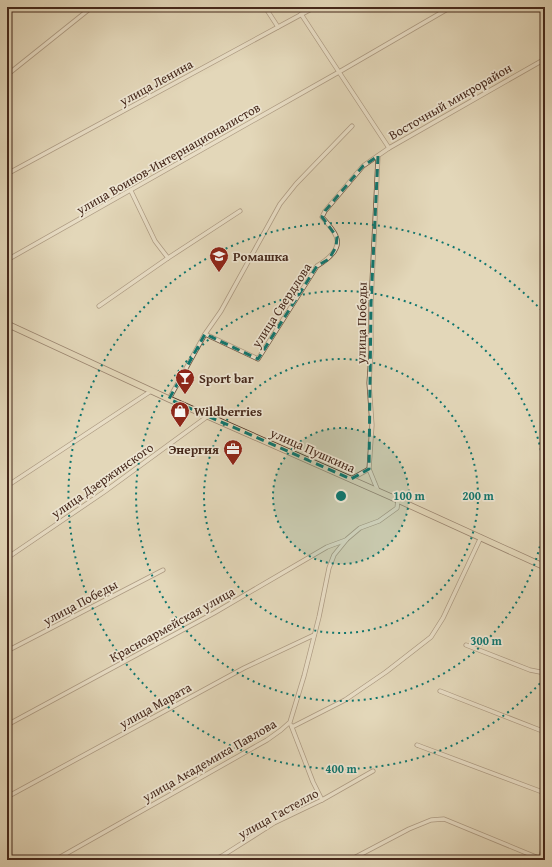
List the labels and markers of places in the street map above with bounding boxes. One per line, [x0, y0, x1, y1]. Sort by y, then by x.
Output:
school or university icon: Ромашка [208, 245, 230, 273]
place label: Ромашка [233, 247, 289, 266]
bar icon: Sport bar [174, 367, 196, 395]
place label: Sport bar [199, 369, 254, 388]
shop icon: Wildberries [169, 400, 191, 428]
place label: Wildberries [194, 402, 262, 421]
office icon: Энергия [222, 438, 244, 466]
place label: Энергия [168, 440, 219, 459]
centre of rings [334, 489, 348, 503]

